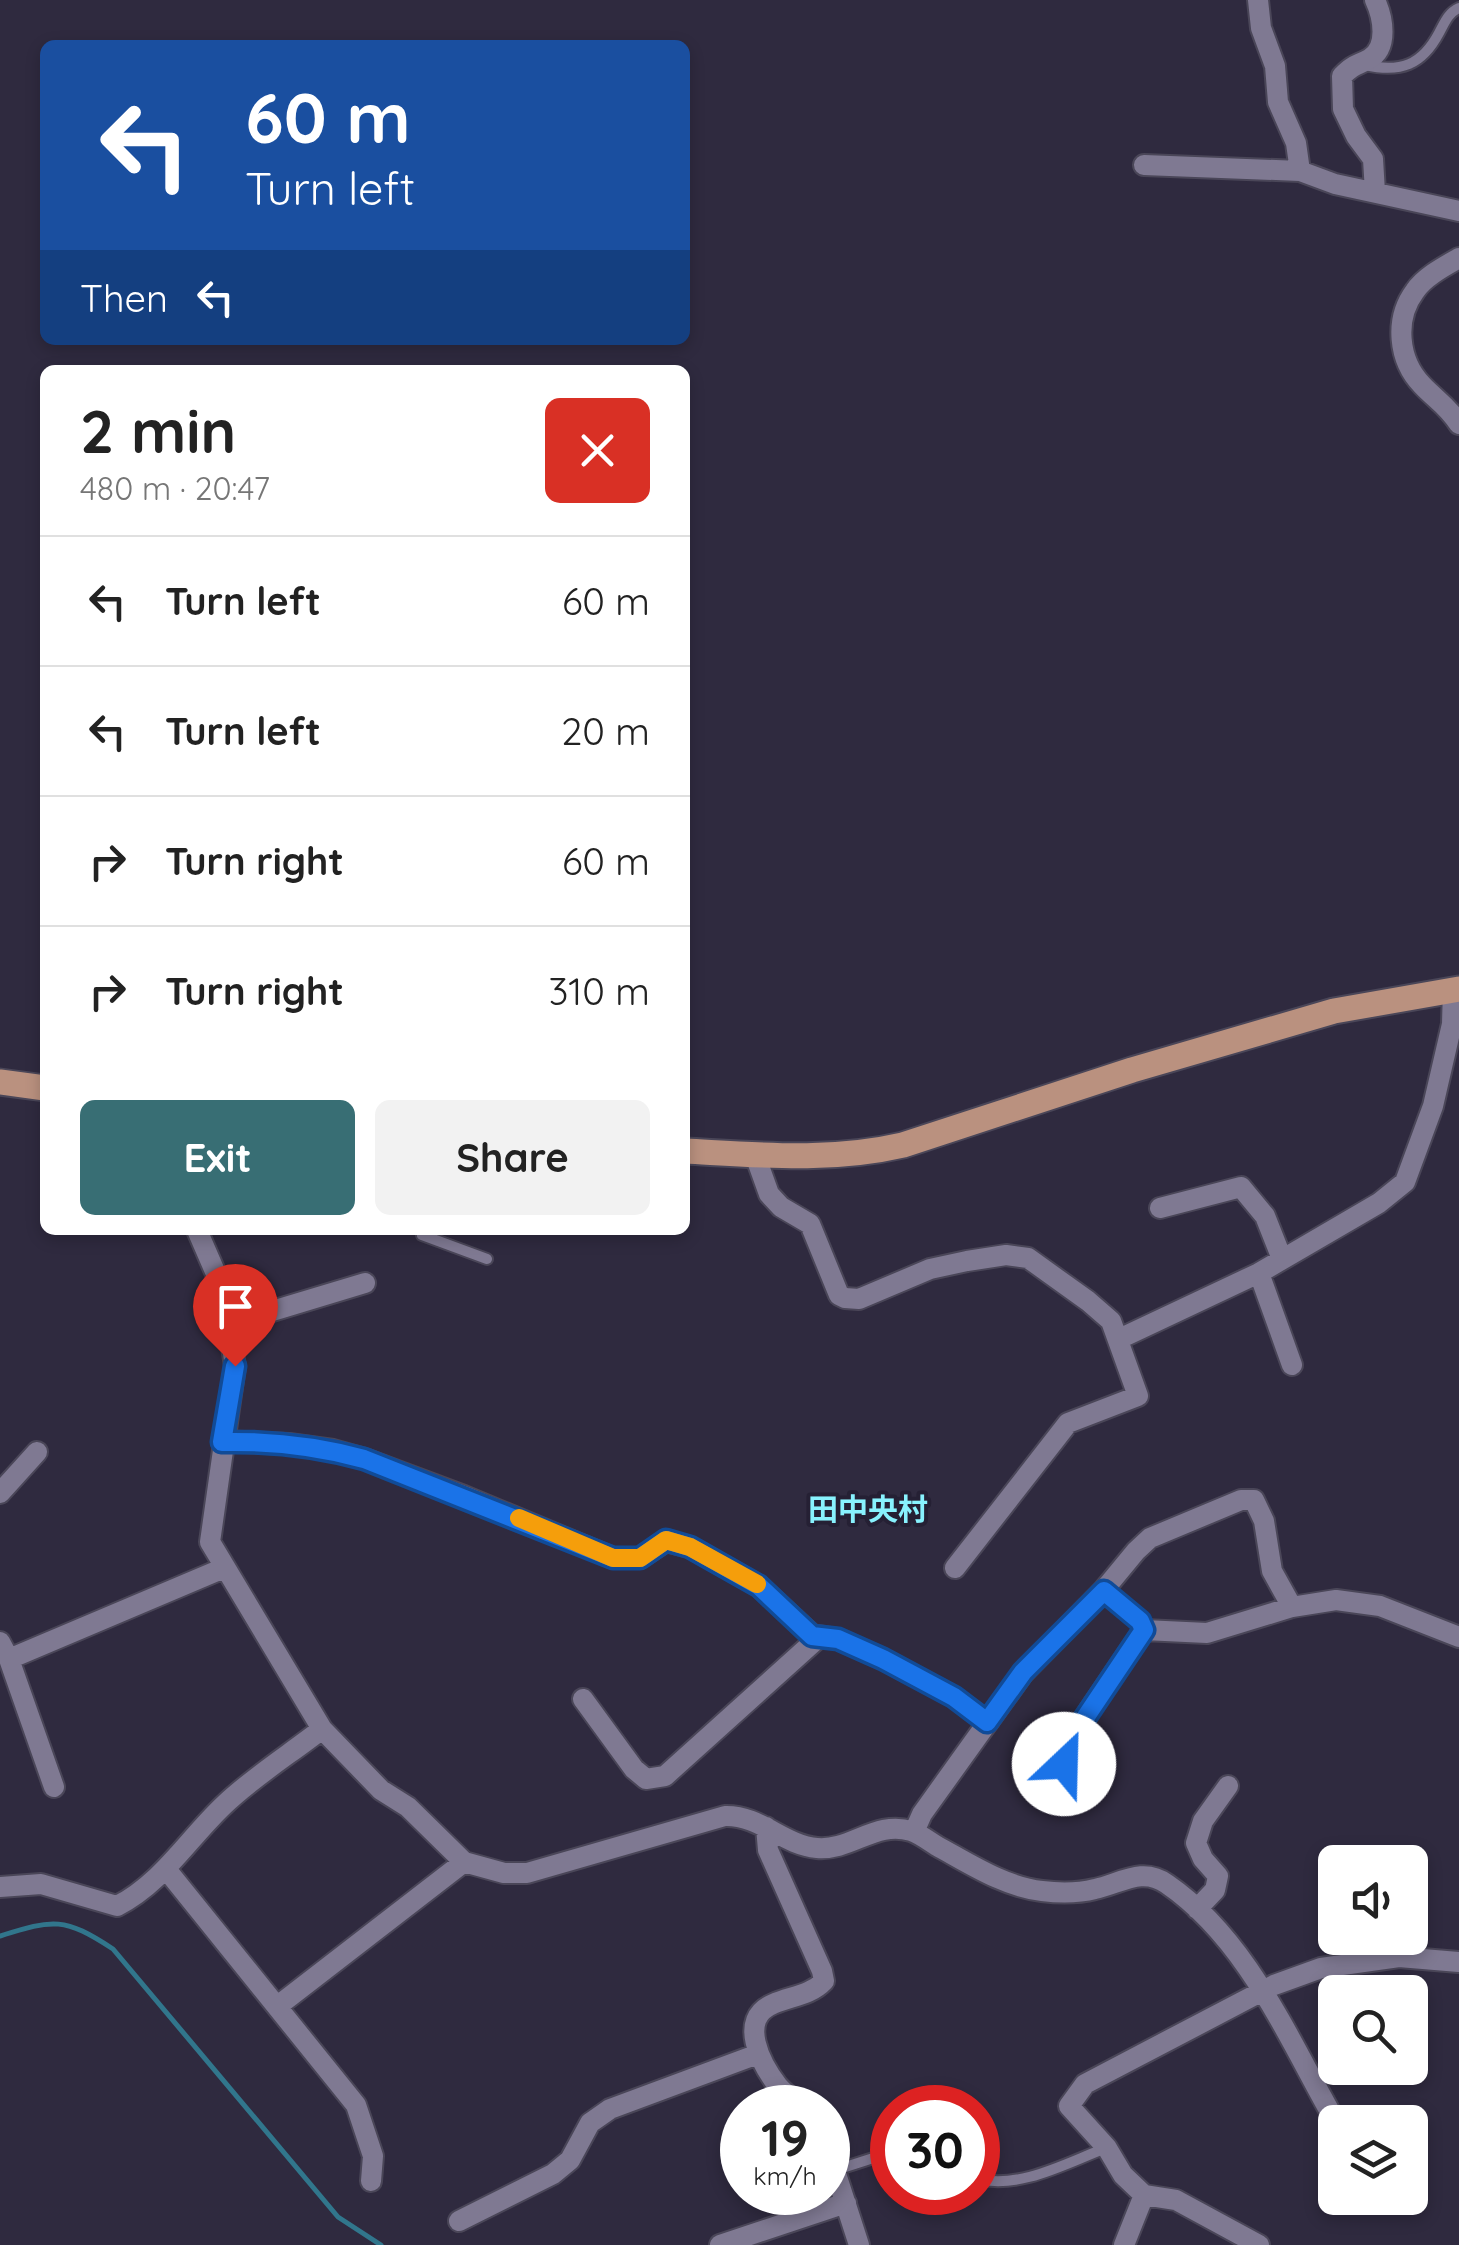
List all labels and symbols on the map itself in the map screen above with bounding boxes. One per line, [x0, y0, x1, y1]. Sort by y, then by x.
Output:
pin [193, 1264, 278, 1367]
district label: 田中央村 [808, 1490, 928, 1528]
position arrow [1012, 1712, 1116, 1816]
speed limit sign: 30 [870, 2085, 1000, 2215]

